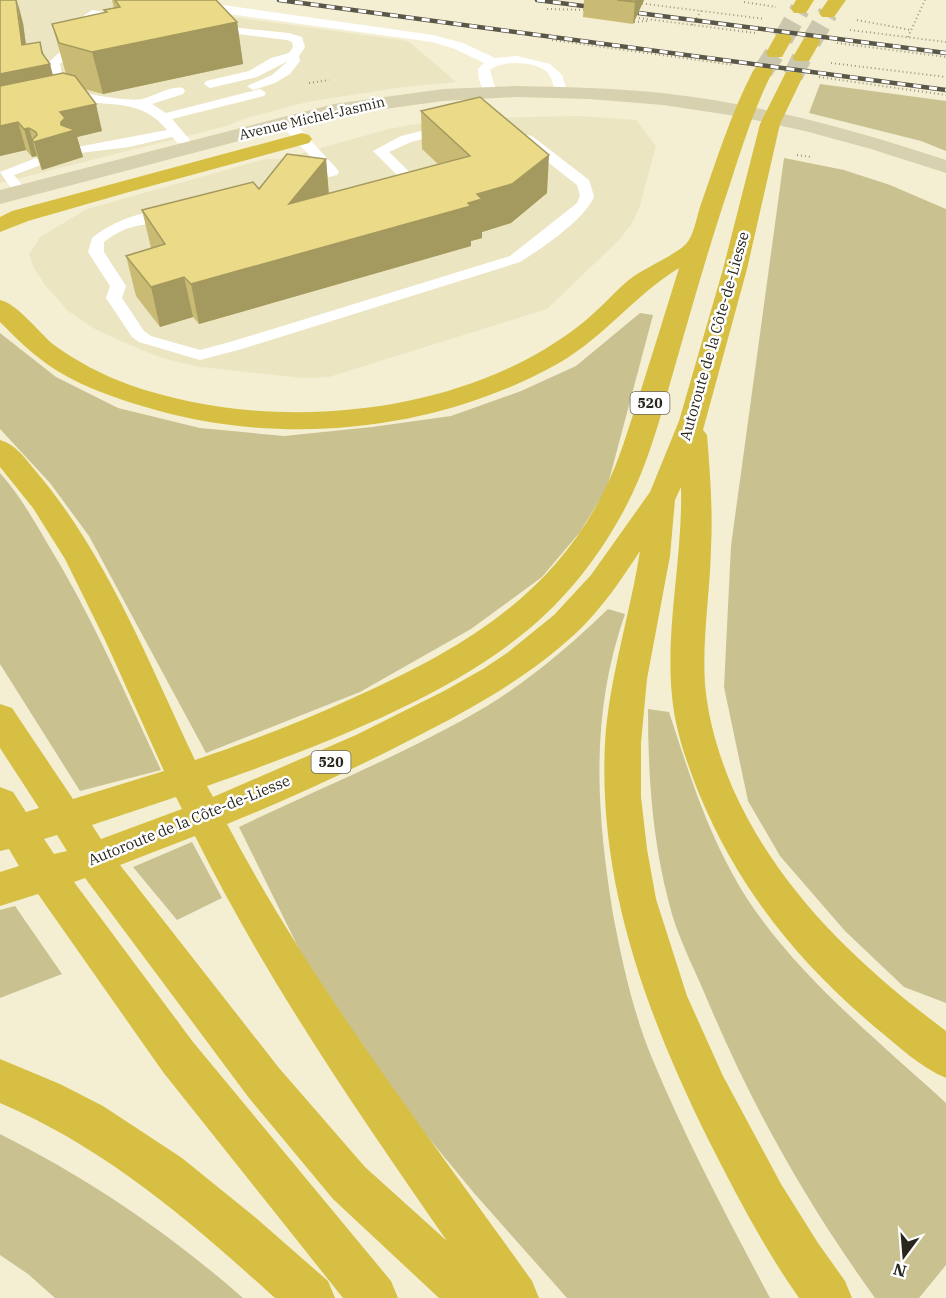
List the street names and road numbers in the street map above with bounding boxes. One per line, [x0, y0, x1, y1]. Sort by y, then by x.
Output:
street label: Avenue Michel-Jasmin [237, 92, 387, 144]
street label: Autoroute de la Côte-de-Liesse [675, 229, 753, 443]
road number: 520 [630, 392, 670, 414]
road number: 520 [312, 751, 350, 773]
street label: Autoroute de la Côte-de-Liesse [85, 771, 293, 869]

